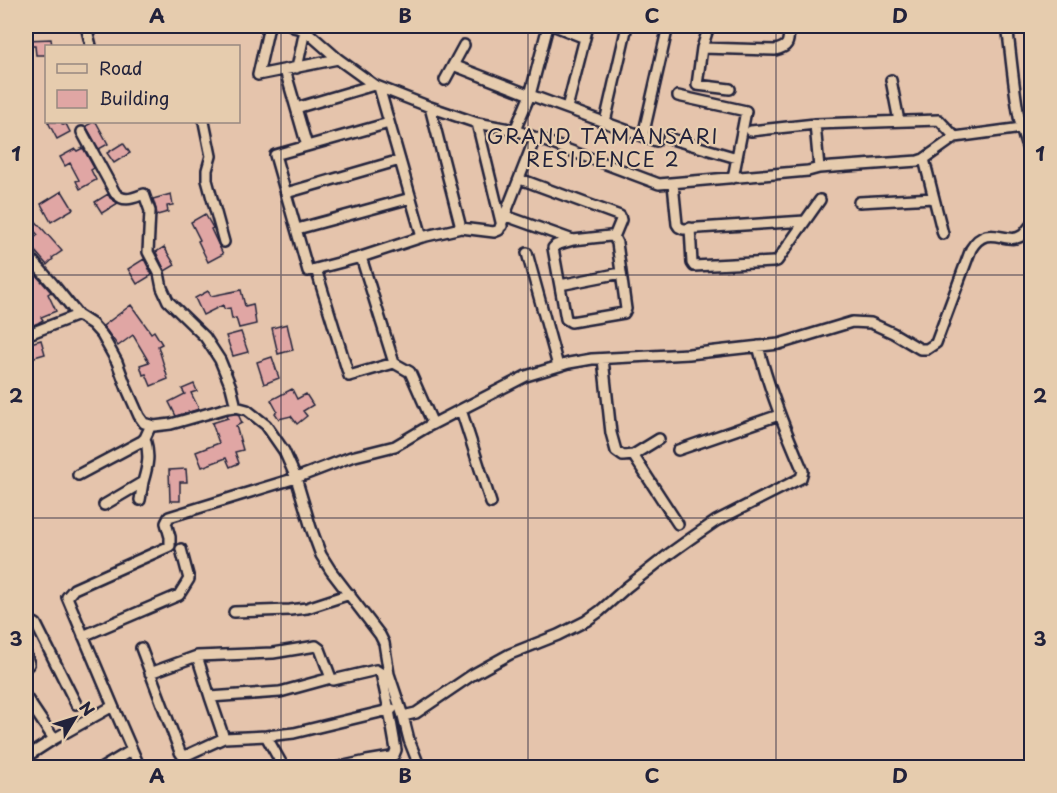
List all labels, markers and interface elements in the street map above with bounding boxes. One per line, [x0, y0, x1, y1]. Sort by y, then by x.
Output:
text: A [149, 0, 165, 30]
text: B [398, 0, 412, 30]
text: C [644, 0, 660, 30]
text: D [892, 0, 908, 30]
legend [45, 45, 240, 123]
text: Road [99, 54, 143, 81]
text: Building [99, 84, 169, 111]
district label: GRAND TAMANSARI RESIDENCE 2 [487, 121, 719, 174]
text: 1 [11, 138, 21, 168]
text: 1 [1035, 138, 1045, 168]
text: 2 [9, 380, 23, 410]
text: 2 [1033, 380, 1047, 410]
text: 3 [9, 623, 23, 653]
text: 3 [1033, 623, 1047, 653]
north arrow [45, 688, 105, 748]
text: N [74, 696, 101, 721]
text: A [149, 760, 165, 790]
text: B [398, 760, 412, 790]
text: C [644, 760, 660, 790]
text: D [892, 760, 908, 790]

